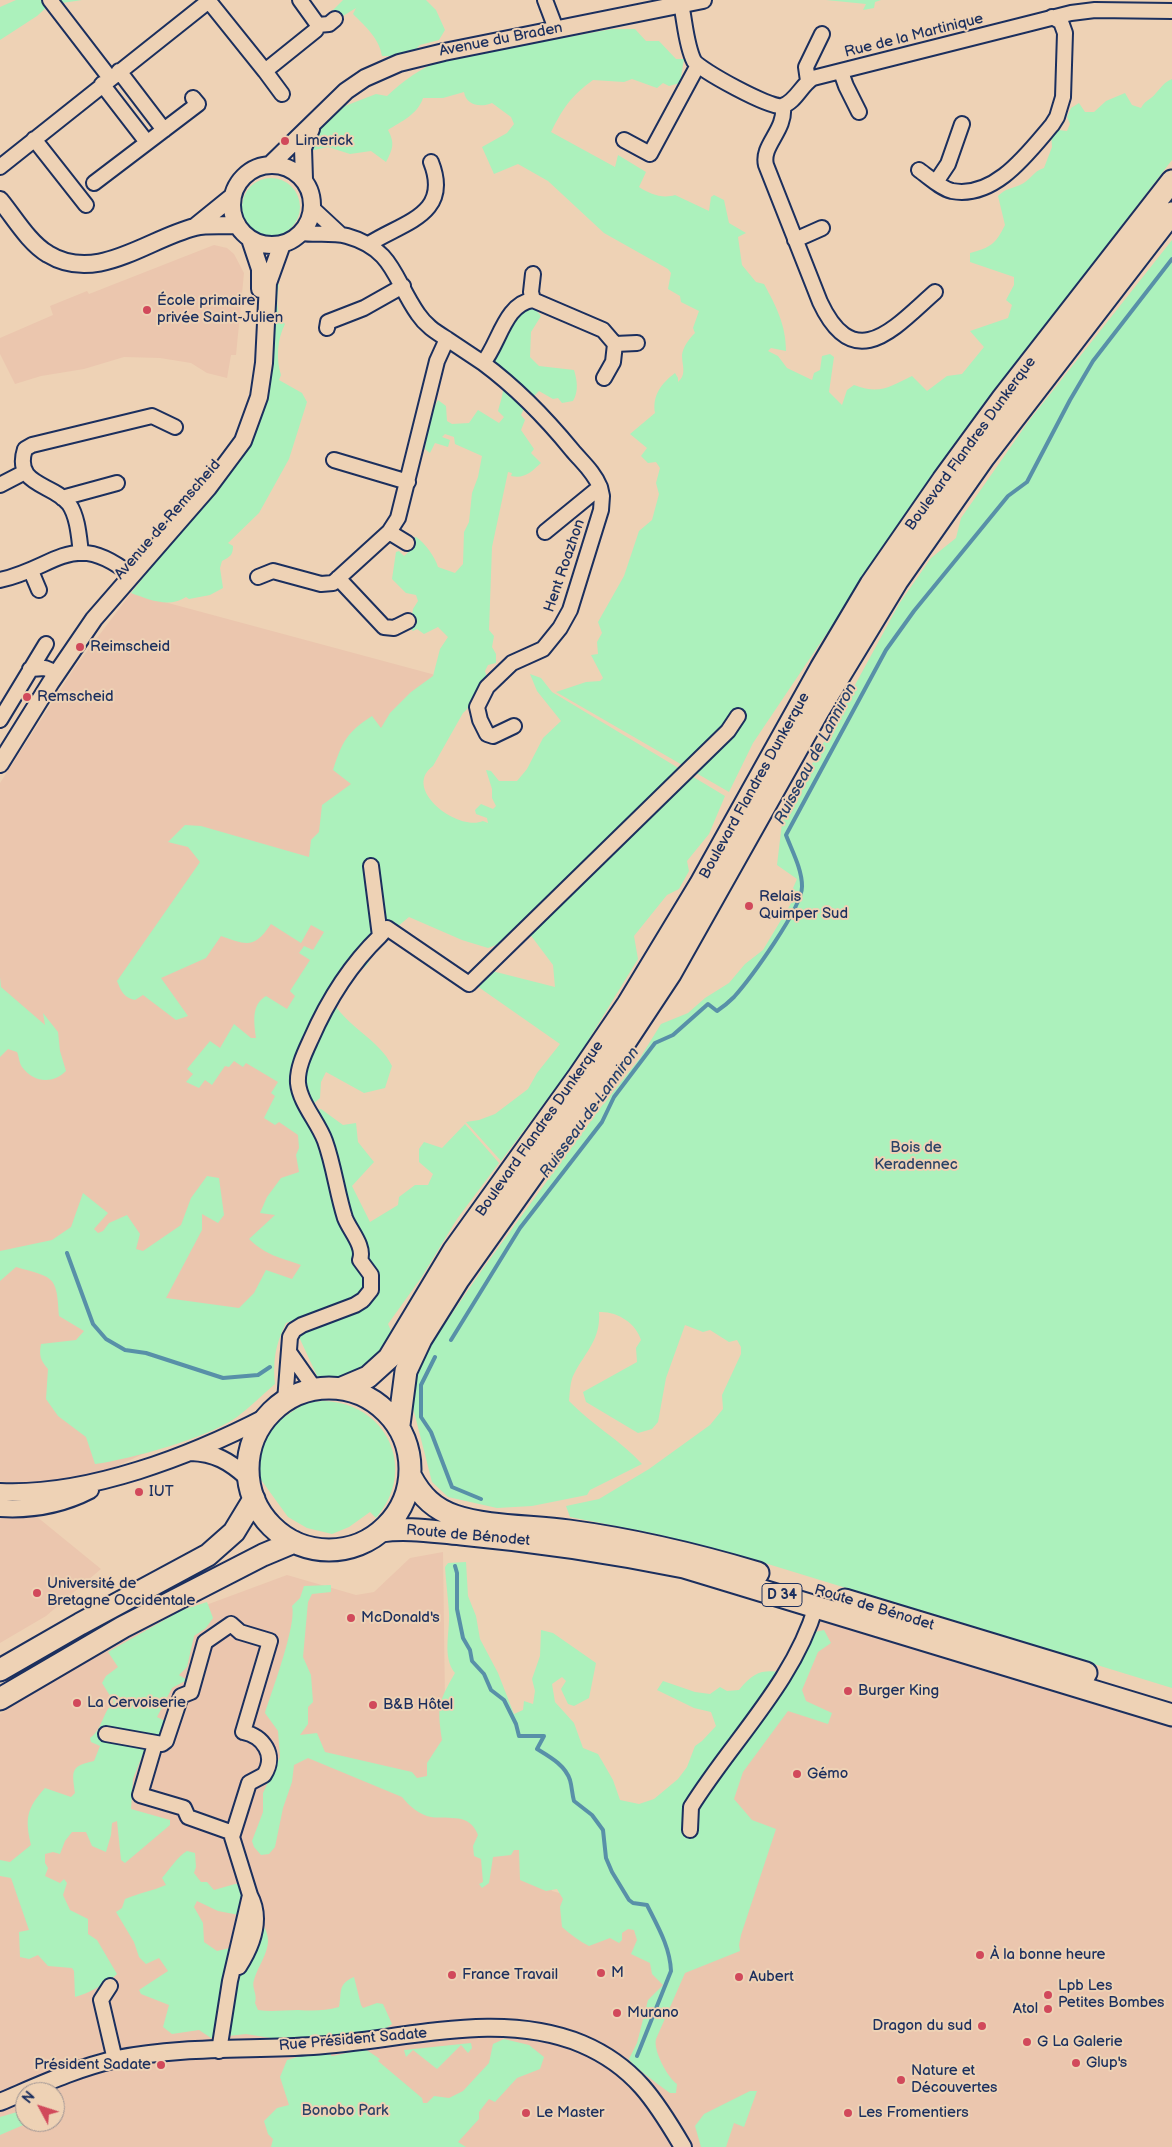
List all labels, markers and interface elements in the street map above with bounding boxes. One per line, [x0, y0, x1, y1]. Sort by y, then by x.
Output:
street label: Rue de la Martinique [843, 10, 985, 62]
street label: Avenue du Braden [438, 19, 564, 61]
place label: Limerick [295, 132, 353, 150]
marker: Limerick [279, 135, 291, 147]
place label: École primaire privée Saint-Julien [157, 292, 283, 327]
marker: École primaire privée Saint-Julien [141, 304, 153, 316]
street label: Boulevard Flandres Dunkerque [902, 354, 1040, 534]
street label: Avenue de Remscheid [111, 457, 225, 583]
street label: Hent Roazhon [541, 517, 589, 615]
place label: Reimscheid [90, 638, 170, 656]
marker: Reimscheid [74, 641, 86, 653]
water label: Ruisseau de Lanniron [771, 680, 861, 828]
place label: Remscheid [37, 688, 114, 706]
street label: Boulevard Flandres Dunkerque [696, 690, 814, 882]
marker: Remscheid [21, 691, 33, 703]
place label: Relais Quimper Sud [759, 888, 848, 923]
marker: Relais Quimper Sud [743, 900, 755, 912]
street label: Boulevard Flandres Dunkerque [472, 1038, 608, 1220]
water label: Ruisseau de Lanniron [536, 1044, 644, 1182]
park label: Bois de Keradennec [874, 1139, 958, 1174]
place label: IUT [149, 1483, 174, 1501]
marker: IUT [133, 1486, 145, 1498]
street label: Route de Bénodet [405, 1522, 531, 1550]
place label: Université de Bretagne Occidentale [47, 1575, 195, 1610]
street label: Route de Bénodet [812, 1581, 936, 1635]
road number: D 34 [762, 1584, 802, 1606]
marker: Université de Bretagne Occidentale [31, 1587, 43, 1599]
place label: McDonald's [361, 1609, 440, 1627]
marker: McDonald's [345, 1612, 357, 1624]
place label: Burger King [858, 1682, 939, 1700]
marker: Burger King [842, 1685, 854, 1697]
place label: La Cervoiserie [87, 1694, 186, 1712]
place label: B&B Hôtel [383, 1696, 453, 1714]
marker: La Cervoiserie [71, 1697, 83, 1709]
marker: B&B Hôtel [367, 1699, 379, 1711]
place label: Gémo [807, 1765, 848, 1783]
marker: Gémo [791, 1768, 803, 1780]
place label: À la bonne heure [990, 1946, 1105, 1964]
marker: À la bonne heure [974, 1949, 986, 1961]
place label: M [611, 1964, 624, 1982]
place label: France Travail [462, 1966, 558, 1984]
marker: M [595, 1967, 607, 1979]
place label: Aubert [749, 1968, 794, 1986]
marker: France Travail [446, 1969, 458, 1981]
marker: Aubert [733, 1971, 745, 1983]
place label: Lpb Les Petites Bombes [1058, 1977, 1164, 2012]
marker: Lpb Les Petites Bombes [1042, 1989, 1054, 2001]
place label: Atol [1013, 2000, 1038, 2018]
marker: Atol [1042, 2003, 1054, 2015]
place label: Murano [627, 2004, 679, 2022]
marker: Murano [611, 2007, 623, 2019]
place label: Dragon du sud [872, 2017, 972, 2035]
marker: Dragon du sud [976, 2020, 988, 2032]
street label: Rue Président Sadate [278, 2025, 428, 2055]
place label: G La Galerie [1037, 2033, 1123, 2051]
marker: G La Galerie [1021, 2036, 1033, 2048]
place label: Glup's [1086, 2054, 1127, 2072]
place label: Président Sadate [34, 2056, 151, 2074]
marker: Glup's [1070, 2057, 1082, 2069]
marker: Président Sadate [155, 2059, 167, 2071]
place label: Nature et Découvertes [911, 2062, 997, 2097]
marker: Nature et Découvertes [895, 2074, 907, 2086]
north arrow [15, 2082, 65, 2132]
text: N [19, 2088, 39, 2107]
park label: Bonobo Park [302, 2102, 388, 2120]
place label: Le Master [536, 2104, 604, 2122]
place label: Les Fromentiers [858, 2104, 969, 2122]
marker: Le Master [520, 2107, 532, 2119]
marker: Les Fromentiers [842, 2107, 854, 2119]

